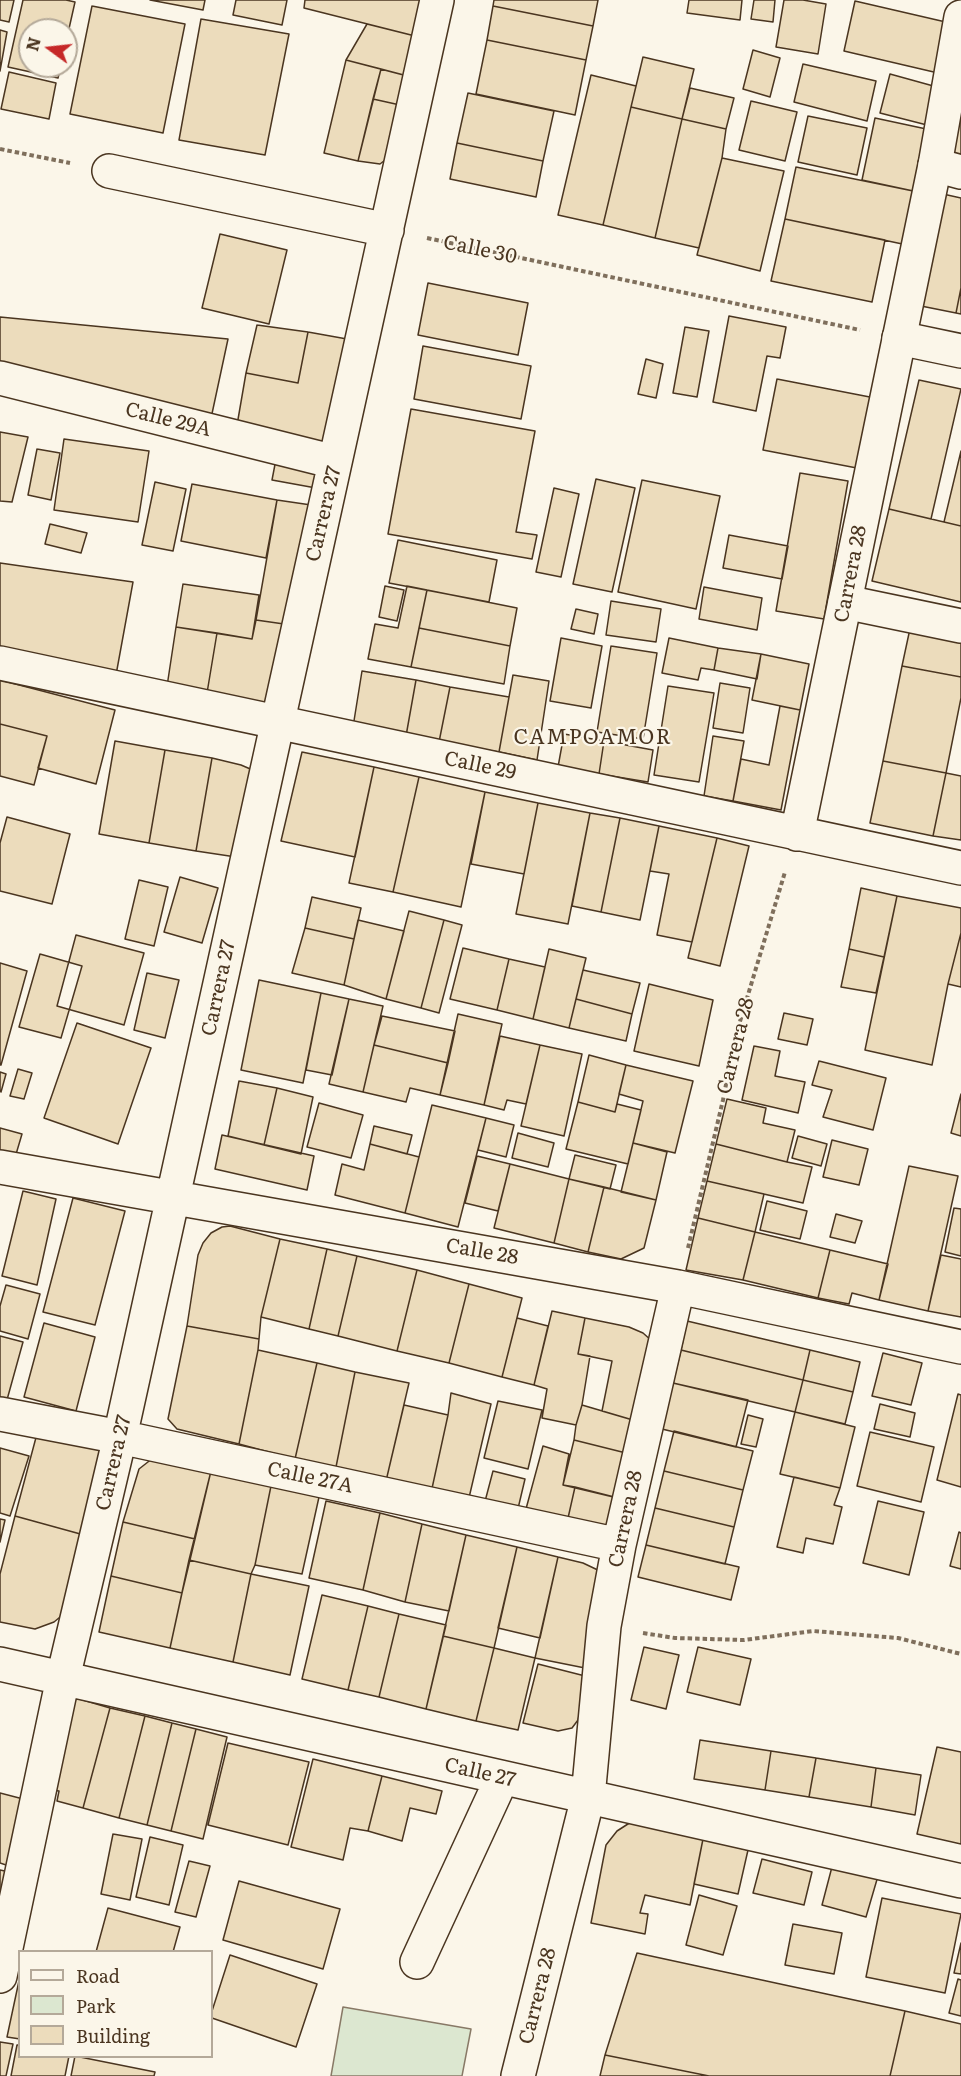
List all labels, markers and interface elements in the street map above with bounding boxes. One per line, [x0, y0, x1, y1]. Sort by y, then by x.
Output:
north arrow [18, 18, 78, 78]
text: N [19, 34, 46, 53]
street label: Calle 30 [441, 231, 519, 269]
street label: Calle 29A [123, 398, 213, 442]
street label: Carrera 27 [301, 464, 347, 564]
street label: Carrera 28 [830, 523, 872, 625]
district label: CAMPOAMOR [513, 725, 673, 751]
street label: Calle 29 [442, 747, 518, 785]
street label: Carrera 27 [197, 938, 241, 1038]
street label: Carrera 28 [712, 995, 760, 1097]
street label: Calle 28 [444, 1234, 520, 1270]
street label: Carrera 27 [91, 1413, 137, 1513]
street label: Calle 27A [265, 1457, 355, 1499]
street label: Carrera 28 [604, 1468, 648, 1570]
street label: Calle 27 [442, 1753, 518, 1793]
street label: Carrera 28 [514, 1945, 562, 2047]
legend [18, 1950, 213, 2058]
text: Road [76, 1962, 120, 1989]
text: Park [76, 1992, 115, 2019]
text: Building [76, 2022, 150, 2049]

